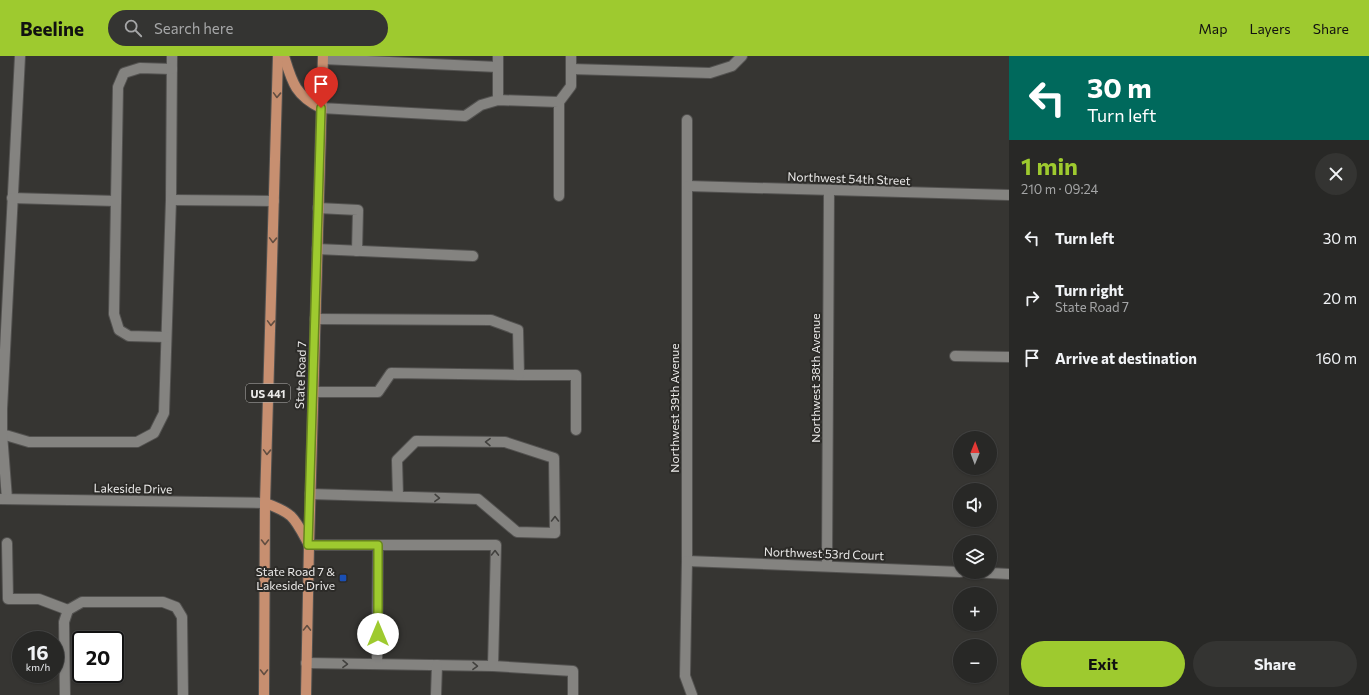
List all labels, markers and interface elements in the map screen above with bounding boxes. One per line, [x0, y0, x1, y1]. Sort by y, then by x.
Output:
search box [108, 10, 388, 46]
text: Beeline [20, 17, 84, 40]
icon: search [122, 17, 144, 39]
text: Search here [154, 19, 233, 37]
text: Map [1199, 20, 1227, 37]
text: Layers [1249, 20, 1291, 37]
text: Share [1313, 20, 1349, 37]
pin [304, 67, 338, 108]
text: 30 m [1087, 70, 1152, 104]
icon: left [1021, 72, 1073, 124]
icon: arrive [310, 73, 332, 95]
one-way arrow [273, 92, 281, 98]
text: Turn left [1087, 104, 1156, 126]
text: 1 min [1021, 151, 1078, 180]
button: close [1315, 153, 1357, 195]
street label: Northwest 54th Street [787, 169, 911, 187]
text: 210 m · 09:24 [1021, 181, 1098, 197]
icon: left [1021, 227, 1043, 249]
text: Turn left [1055, 229, 1114, 247]
text: 30 m [1323, 229, 1357, 247]
one-way arrow [269, 237, 277, 243]
text: Turn right [1055, 281, 1124, 299]
icon: right [1021, 287, 1043, 309]
text: 20 m [1323, 289, 1357, 307]
text: State Road 7 [1055, 299, 1129, 315]
street label: Northwest 38th Avenue [808, 313, 822, 443]
one-way arrow [266, 320, 275, 326]
street label: State Road 7 [292, 341, 308, 409]
street label: Northwest 39th Avenue [667, 343, 681, 473]
icon: arrive [1021, 347, 1043, 369]
text: Arrive at destination [1055, 349, 1197, 367]
text: 160 m [1316, 349, 1357, 367]
road number: US 441 [246, 384, 290, 402]
north arrow [953, 431, 997, 475]
map controls [953, 431, 997, 683]
one-way arrow [485, 437, 491, 446]
one-way arrow [262, 449, 271, 455]
street label: Lakeside Drive [93, 480, 173, 496]
button: sound [953, 483, 997, 527]
one-way arrow [434, 493, 440, 502]
one-way arrow [551, 516, 559, 522]
button: layers [953, 535, 997, 579]
one-way arrow [261, 539, 269, 545]
street label: Northwest 53rd Court [764, 544, 884, 562]
one-way arrow [491, 550, 500, 556]
place label: State Road 7 & Lakeside Drive [256, 564, 335, 592]
marker: State Road 7 & Lakeside Drive [338, 573, 348, 583]
button: + [953, 587, 997, 631]
position arrow [357, 613, 399, 655]
one-way arrow [303, 625, 311, 631]
speed limit sign: 20 [72, 631, 124, 683]
button: − [953, 639, 997, 683]
text: 16 [27, 640, 49, 664]
button: Exit [1021, 641, 1185, 687]
button: Share [1193, 641, 1357, 687]
one-way arrow [342, 660, 348, 668]
text: km/h [26, 661, 50, 673]
one-way arrow [472, 661, 478, 670]
one-way arrow [260, 669, 268, 675]

